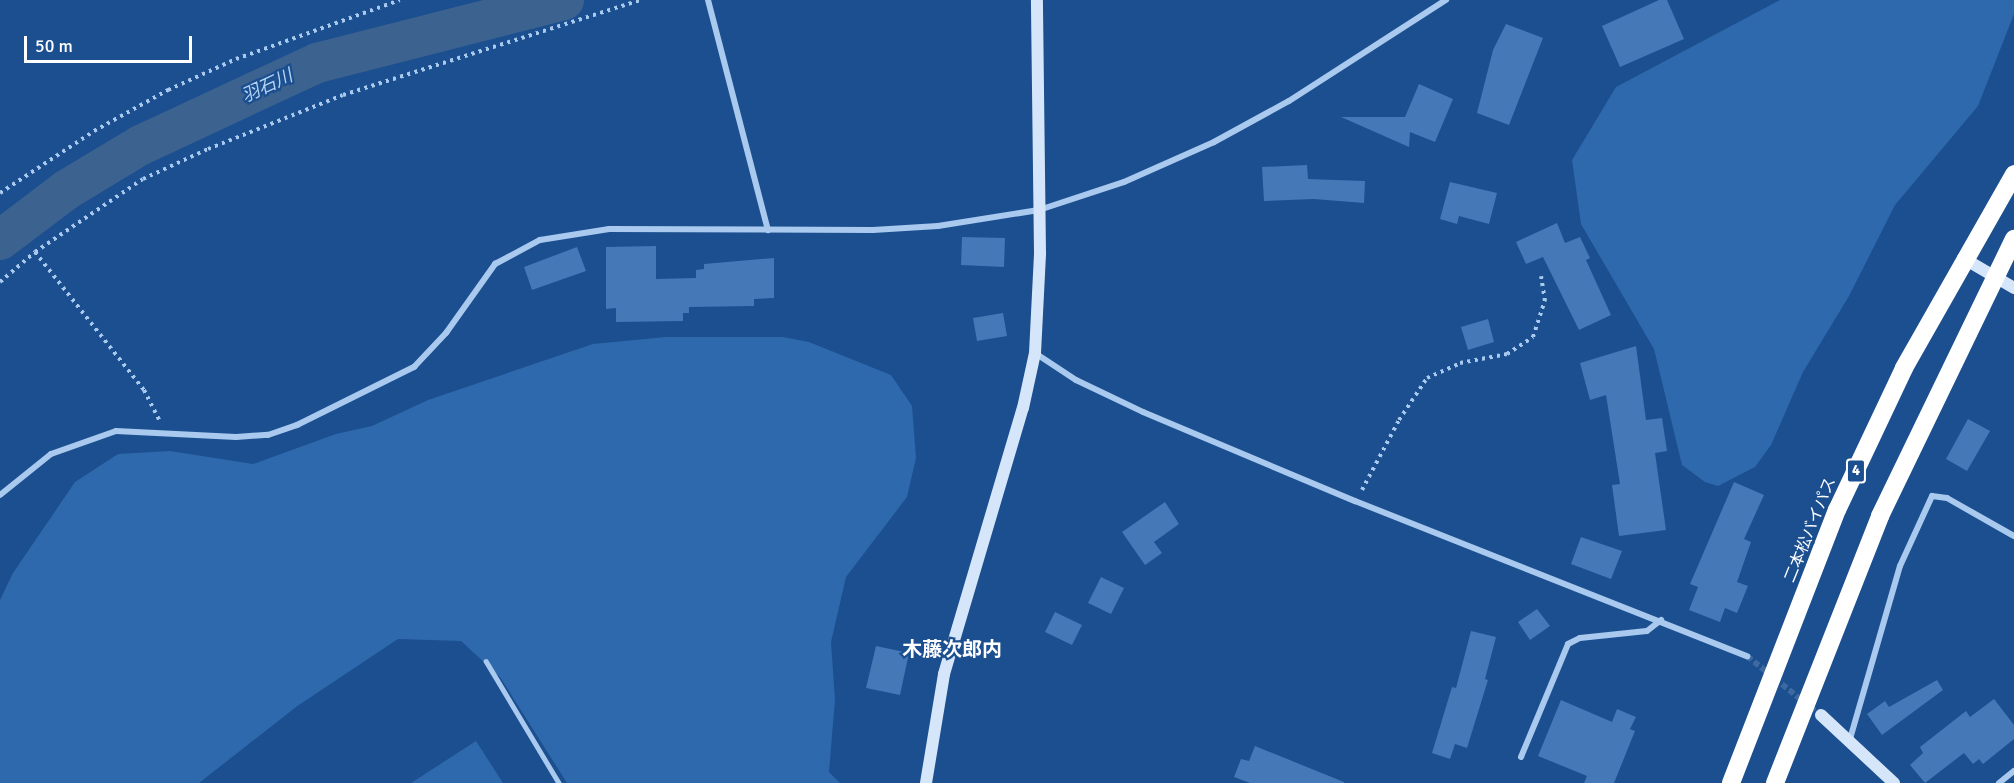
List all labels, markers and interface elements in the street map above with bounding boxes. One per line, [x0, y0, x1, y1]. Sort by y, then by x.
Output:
scale bar [27, 24, 195, 62]
text: 50 m [35, 35, 73, 57]
water label: 羽石川 [238, 65, 296, 107]
road number: 4 [1846, 459, 1866, 483]
street label: 二本松バイパス [1780, 474, 1840, 586]
district label: 木藤次郎内 [902, 637, 1002, 661]

